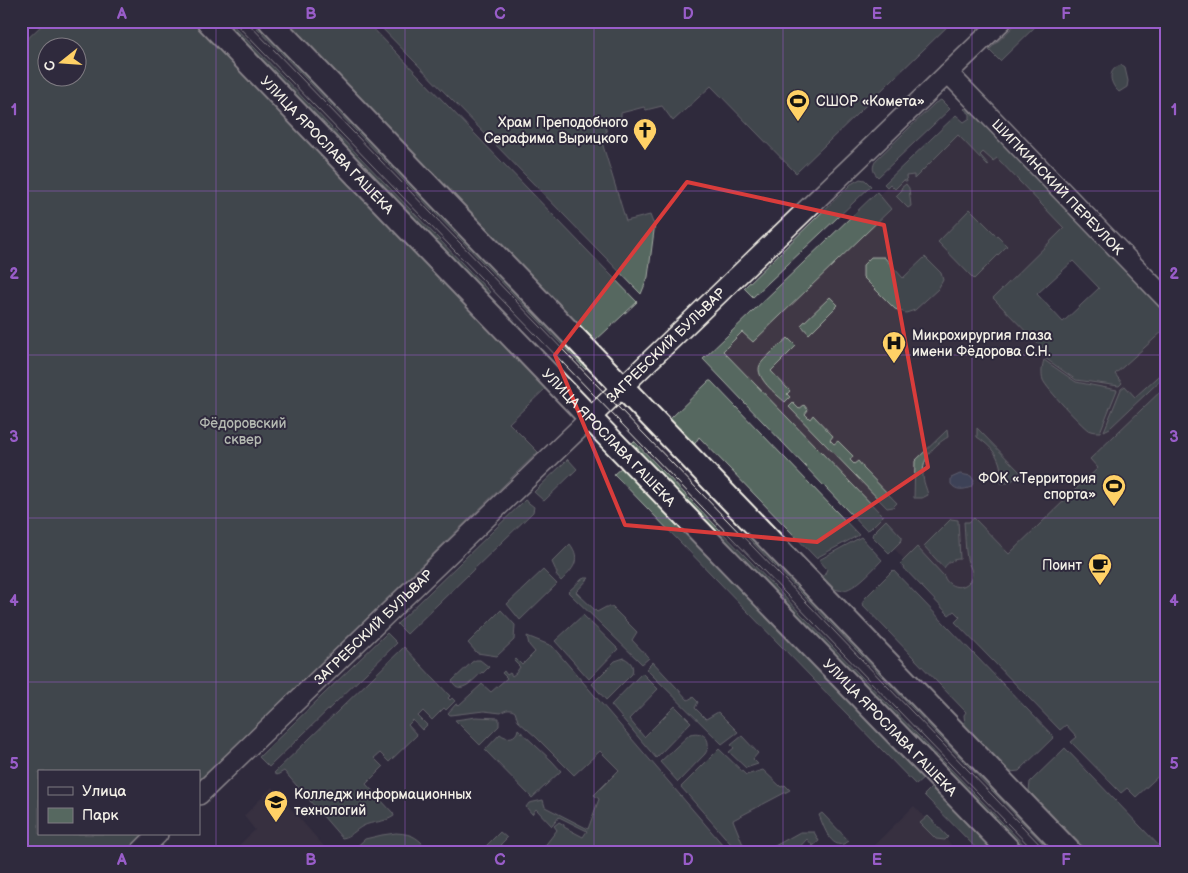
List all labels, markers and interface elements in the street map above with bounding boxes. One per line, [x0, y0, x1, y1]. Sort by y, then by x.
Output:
text: A [116, 5, 127, 24]
text: B [305, 5, 317, 24]
text: C [494, 5, 506, 24]
text: D [682, 5, 694, 24]
text: E [872, 5, 882, 24]
text: F [1061, 5, 1071, 24]
north arrow [38, 38, 88, 88]
text: С [40, 58, 60, 73]
street label: УЛИЦА ЯРОСЛАВА ГАШЕКА [257, 73, 398, 218]
sports icon: СШОР «Комета» [785, 88, 811, 122]
place label: СШОР «Комета» [816, 93, 925, 110]
text: 1 [11, 101, 17, 120]
text: 1 [1171, 101, 1177, 120]
place label: Храм Преподобного Серафима Вырицкого [484, 114, 628, 147]
street label: ШИПКИНСКИЙ ПЕРЕУЛОК [988, 115, 1128, 259]
church icon: Храм Преподобного Серафима Вырицкого [632, 117, 658, 151]
text: 2 [9, 265, 19, 284]
text: 2 [1169, 265, 1179, 284]
street label: ЗАГРЕБСКИЙ БУЛЬВАР [603, 284, 729, 406]
place label: Микрохирургия глаза имени Фёдорова С.Н. [912, 327, 1053, 360]
hospital icon: Микрохирургия глаза имени Фёдорова С.Н. [881, 330, 907, 364]
street label: УЛИЦА ЯРОСЛАВА ГАШЕКА [539, 365, 680, 510]
park label: Фёдоровский сквер [199, 415, 287, 448]
text: 3 [9, 428, 19, 447]
text: 3 [1169, 428, 1179, 447]
place label: ФОК «Территория спорта» [978, 470, 1096, 503]
sports icon: ФОК «Территория спорта» [1101, 473, 1127, 507]
cafe icon: Поинт [1087, 552, 1113, 586]
place label: Поинт [1042, 557, 1082, 574]
street label: ЗАГРЕБСКИЙ БУЛЬВАР [310, 566, 436, 688]
text: 4 [9, 592, 19, 611]
text: 4 [1169, 592, 1179, 611]
street label: УЛИЦА ЯРОСЛАВА ГАШЕКА [820, 655, 961, 800]
text: 5 [9, 755, 19, 774]
text: 5 [1169, 755, 1179, 774]
legend [38, 770, 200, 836]
text: Улица [82, 782, 127, 801]
place label: Колледж информационных технологий [294, 786, 472, 819]
school or university icon: Колледж информационных технологий [263, 789, 289, 823]
text: Парк [82, 806, 119, 825]
text: A [116, 851, 127, 870]
text: B [305, 851, 317, 870]
text: C [494, 851, 506, 870]
text: D [682, 851, 694, 870]
text: E [872, 851, 882, 870]
text: F [1061, 851, 1071, 870]

